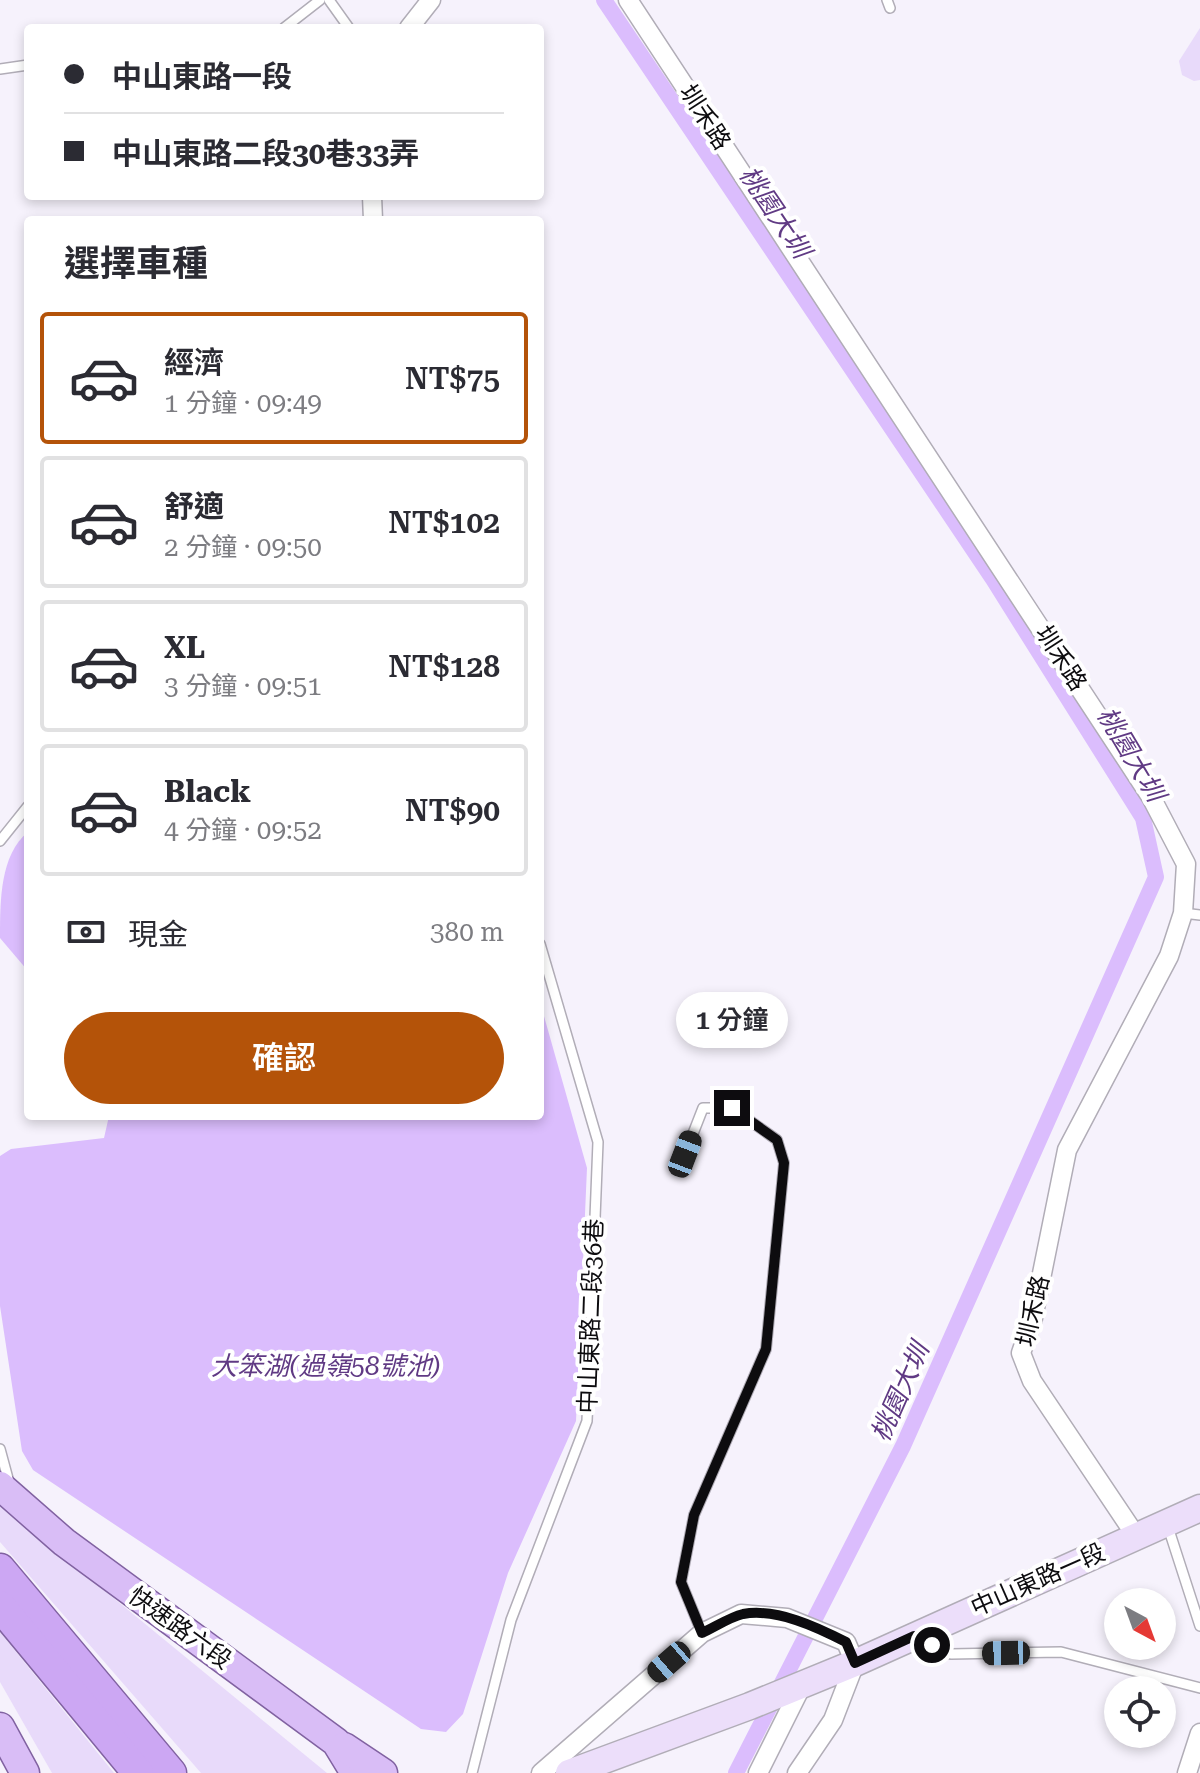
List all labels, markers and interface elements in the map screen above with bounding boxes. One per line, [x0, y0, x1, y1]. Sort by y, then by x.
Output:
text: 中山東路一段 [112, 59, 292, 94]
street label: 圳禾路 [674, 79, 736, 155]
text: 中山東路二段30巷33弄 [112, 136, 419, 171]
water label: 桃園大圳 [733, 160, 819, 267]
text: 選擇車種 [64, 243, 208, 285]
icon: car [68, 342, 140, 414]
text: 經濟 [164, 345, 224, 380]
text: NT$75 [405, 361, 500, 396]
text: 1 分鐘 · 09:49 [164, 388, 322, 418]
icon: car [68, 486, 140, 558]
text: 舒適 [164, 489, 224, 524]
text: NT$102 [388, 505, 500, 540]
text: 2 分鐘 · 09:50 [164, 532, 322, 562]
street label: 圳禾路 [1030, 620, 1092, 696]
icon: car [68, 630, 140, 702]
text: XL [164, 630, 205, 665]
text: NT$128 [388, 649, 500, 684]
text: 3 分鐘 · 09:51 [164, 671, 322, 701]
water label: 桃園大圳 [1091, 702, 1173, 810]
icon: car [68, 774, 140, 846]
text: Black [164, 774, 251, 809]
text: NT$90 [405, 793, 500, 828]
text: 4 分鐘 · 09:52 [164, 815, 322, 845]
icon: cash [64, 910, 108, 954]
text: 現金 [128, 917, 188, 952]
text: 380 m [430, 917, 504, 947]
callout: 1 分鐘 [676, 992, 788, 1048]
text: 1 分鐘 [695, 1005, 769, 1035]
button: 確認 [64, 1012, 504, 1104]
route end [714, 1090, 750, 1126]
car [665, 1127, 705, 1181]
street label: 中山東路二段36巷 [574, 1218, 608, 1414]
street label: 圳禾路 [1011, 1273, 1055, 1349]
water label: 桃園大圳 [865, 1335, 936, 1446]
water label: 大笨湖(過嶺58號池) [211, 1351, 441, 1381]
street label: 中山東路一段 [967, 1538, 1109, 1622]
street label: 快速路六段 [123, 1581, 237, 1675]
north arrow [1104, 1588, 1176, 1660]
map controls [1104, 1588, 1176, 1748]
route start [914, 1627, 950, 1663]
car [643, 1637, 695, 1687]
car [982, 1641, 1030, 1665]
button: locate [1104, 1676, 1176, 1748]

